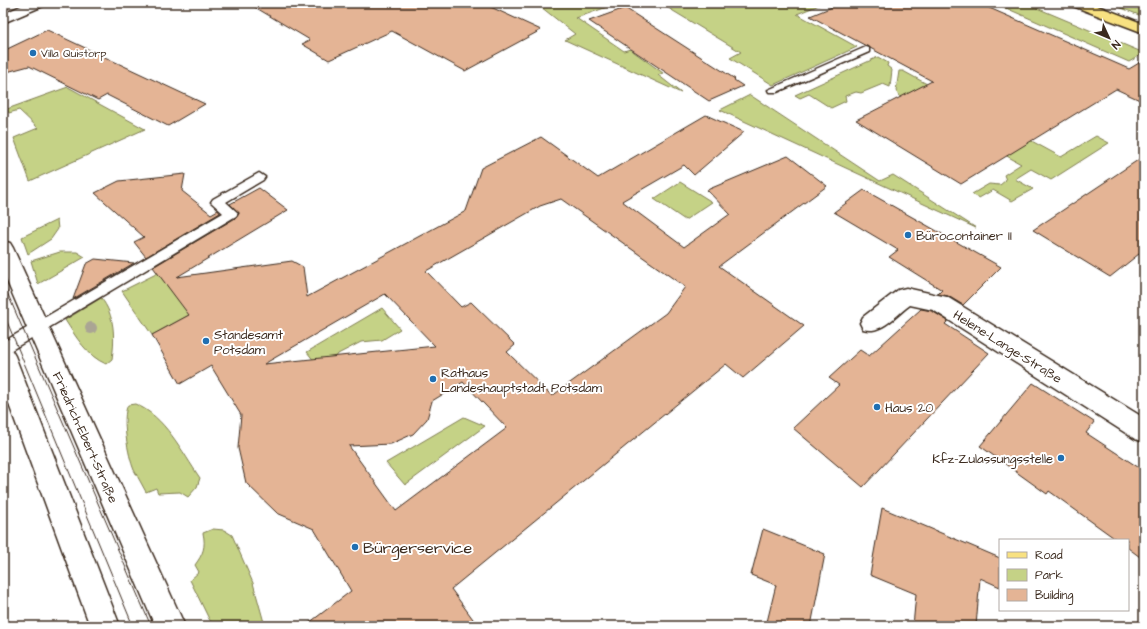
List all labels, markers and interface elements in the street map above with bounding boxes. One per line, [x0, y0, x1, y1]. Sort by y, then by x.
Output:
north arrow [1089, 18, 1129, 58]
text: N [1108, 37, 1124, 52]
place label: Villa Quistorp [41, 46, 106, 61]
marker: Villa Quistorp [28, 48, 38, 58]
place label: Bürocontainer II [916, 227, 1012, 245]
marker: Bürocontainer II [903, 230, 913, 240]
street label: Helene-Lange-Straße [949, 306, 1065, 388]
place label: Standesamt Potsdam [214, 326, 284, 359]
marker: Standesamt Potsdam [201, 336, 211, 346]
place label: Rathaus Landeshauptstadt Potsdam [441, 364, 603, 397]
street label: Friedrich-Ebert-Straße [48, 369, 122, 506]
marker: Rathaus Landeshauptstadt Potsdam [428, 374, 438, 384]
place label: Haus 20 [885, 399, 933, 417]
marker: Haus 20 [872, 402, 882, 412]
place label: Kfz-Zulassungsstelle [932, 450, 1053, 469]
marker: Kfz-Zulassungsstelle [1056, 453, 1066, 463]
place label: Bürgerservice [363, 537, 472, 560]
legend [999, 539, 1129, 611]
marker: Bürgerservice [350, 542, 360, 552]
text: Road [1035, 547, 1063, 564]
text: Park [1035, 567, 1063, 584]
text: Building [1035, 587, 1073, 605]

